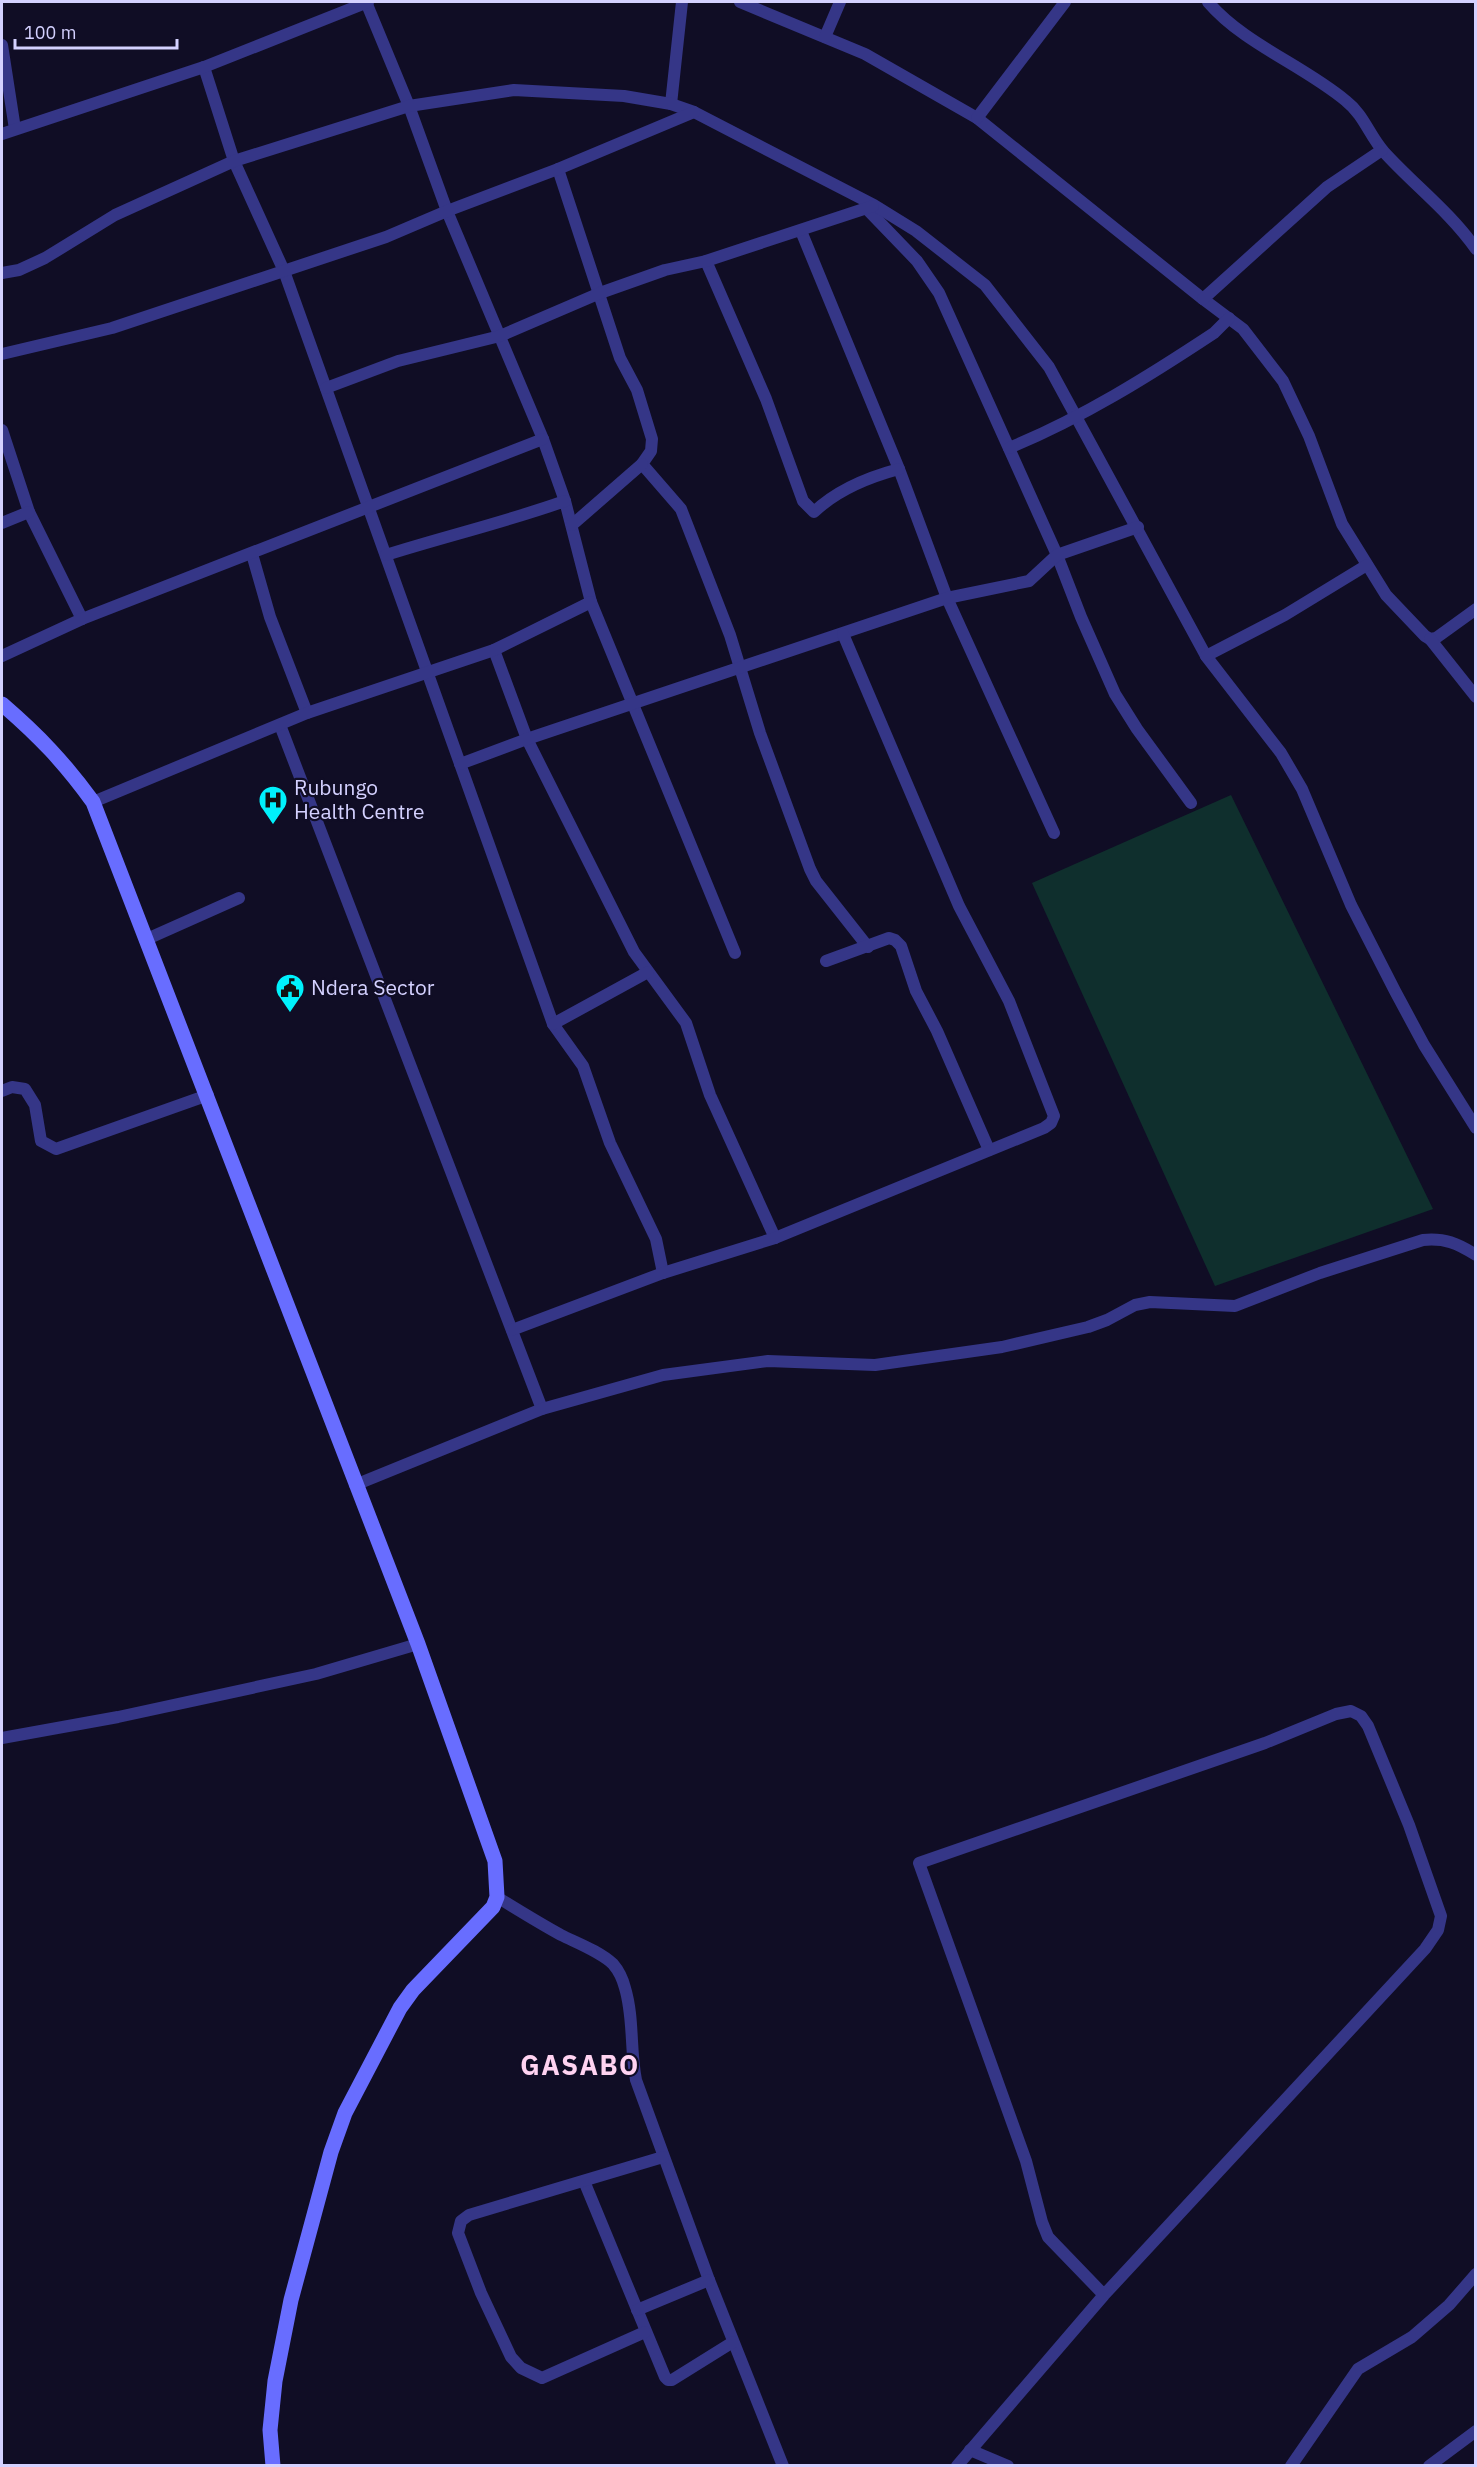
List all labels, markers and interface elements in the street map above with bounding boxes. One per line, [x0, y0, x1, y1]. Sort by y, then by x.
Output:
scale bar [15, 12, 177, 50]
text: 100 m [24, 21, 76, 44]
place label: Rubungo Health Centre [294, 773, 424, 825]
hospital icon: Rubungo Health Centre [257, 784, 289, 826]
public building icon: Ndera Sector [274, 972, 306, 1014]
place label: Ndera Sector [311, 973, 435, 1001]
district label: GASABO [520, 2047, 640, 2082]

